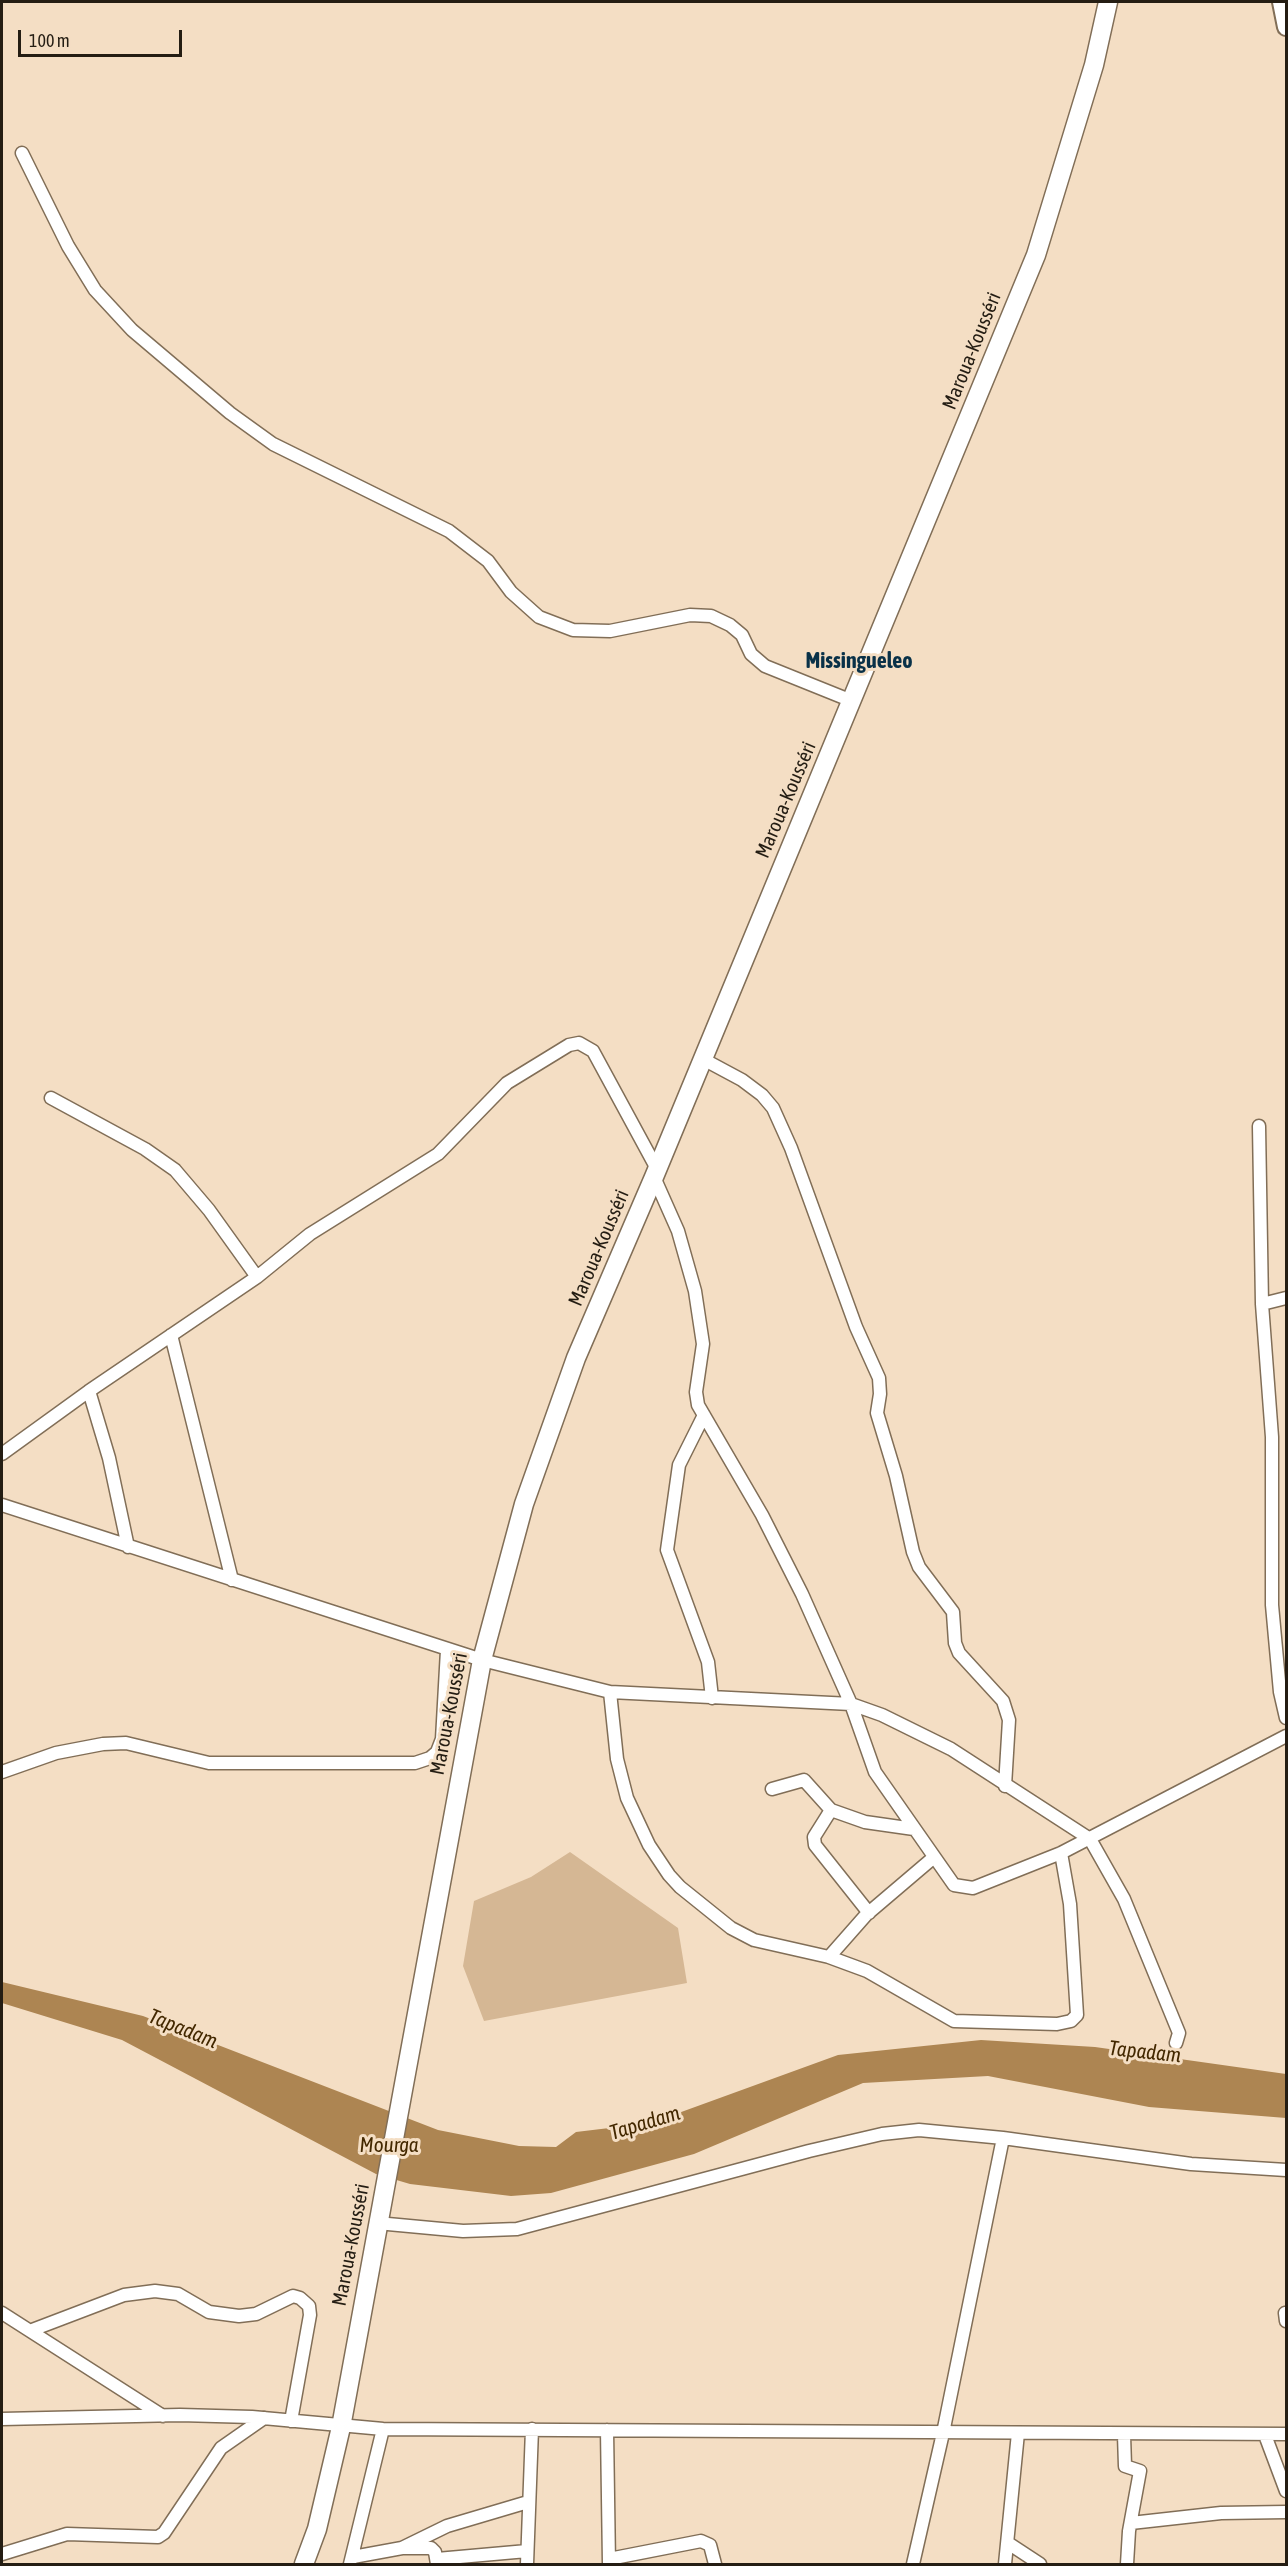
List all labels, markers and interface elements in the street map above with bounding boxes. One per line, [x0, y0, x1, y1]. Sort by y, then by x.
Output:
scale bar [21, 18, 184, 56]
text: 100 m [29, 30, 70, 51]
street label: Maroua-Kousséri [938, 289, 1006, 413]
district label: Missingueleo [806, 648, 912, 674]
street label: Maroua-Kousséri [751, 738, 821, 862]
street label: Maroua-Kousséri [564, 1186, 634, 1310]
street label: Maroua-Kousséri [425, 1651, 473, 1777]
water label: Tapadam [145, 2004, 221, 2054]
water label: Tapadam [1108, 2036, 1182, 2068]
water label: Tapadam [607, 2100, 683, 2146]
water label: Mourga [360, 2132, 418, 2158]
street label: Maroua-Kousséri [327, 2182, 375, 2308]

